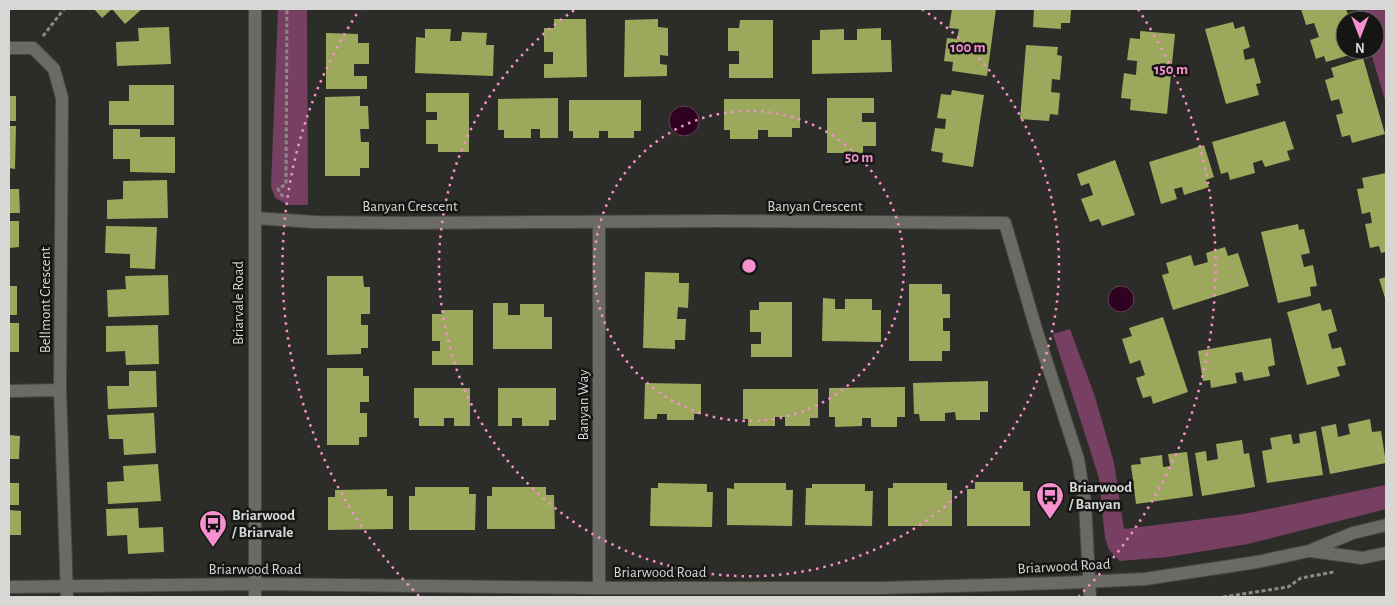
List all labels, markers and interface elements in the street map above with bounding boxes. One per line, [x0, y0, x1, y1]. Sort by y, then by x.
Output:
north arrow [1335, 10, 1385, 60]
text: 100 m [950, 40, 986, 55]
text: N [1355, 40, 1365, 54]
text: 150 m [1154, 62, 1188, 77]
text: 50 m [845, 150, 873, 165]
street label: Banyan Crescent [362, 199, 458, 214]
street label: Banyan Crescent [767, 199, 863, 214]
street label: Bellmont Crescent [38, 247, 53, 353]
centre of rings [740, 257, 758, 275]
street label: Briarvale Road [231, 261, 246, 345]
street label: Banyan Way [576, 369, 591, 441]
place label: Briarwood / Banyan [1068, 480, 1132, 512]
bus stop icon: Briarwood / Banyan [1035, 481, 1065, 520]
place label: Briarwood / Briarvale [231, 508, 295, 540]
bus stop icon: Briarwood / Briarvale [198, 509, 228, 548]
street label: Briarwood Road [1017, 557, 1111, 576]
street label: Briarwood Road [209, 562, 302, 577]
street label: Briarwood Road [614, 565, 707, 580]

